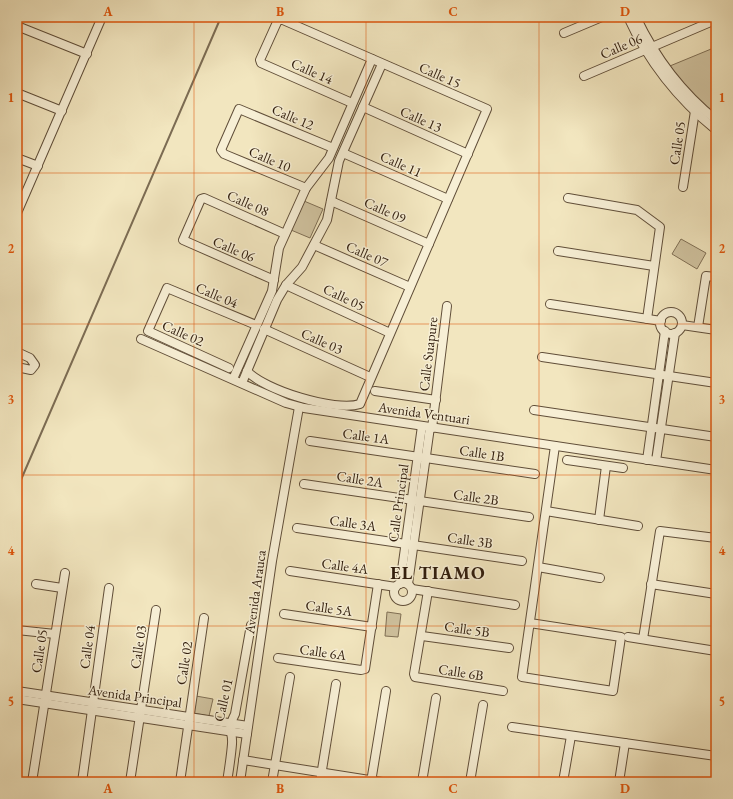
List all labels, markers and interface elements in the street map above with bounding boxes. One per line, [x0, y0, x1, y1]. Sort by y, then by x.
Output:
text: A [102, 3, 113, 20]
text: B [276, 3, 284, 20]
text: C [448, 3, 458, 20]
text: D [620, 3, 630, 20]
street label: Calle 06 [597, 29, 645, 63]
street label: Calle 14 [288, 54, 336, 88]
street label: Calle 15 [416, 58, 464, 92]
text: 1 [8, 89, 15, 106]
text: 1 [719, 89, 726, 106]
street label: Calle 12 [269, 100, 317, 134]
street label: Calle 13 [397, 102, 445, 136]
street label: Calle 05 [665, 120, 689, 166]
street label: Calle 10 [246, 142, 294, 176]
street label: Calle 11 [377, 147, 425, 181]
street label: Calle 08 [224, 186, 272, 220]
street label: Calle 09 [361, 193, 409, 227]
street label: Calle 06 [210, 232, 258, 266]
street label: Calle 07 [343, 237, 391, 271]
text: 2 [8, 240, 15, 257]
text: 2 [719, 240, 726, 257]
street label: Calle 04 [193, 278, 241, 312]
street label: Calle 05 [320, 280, 368, 314]
street label: Calle Suapure [415, 315, 442, 392]
street label: Calle 02 [159, 316, 207, 350]
street label: Calle 03 [298, 324, 346, 358]
text: 3 [8, 391, 15, 408]
text: 3 [719, 391, 726, 408]
street label: Avenida Ventuari [376, 398, 472, 428]
street label: Calle 1A [342, 424, 391, 448]
street label: Calle 1B [458, 441, 506, 465]
street label: Calle Principal [384, 462, 412, 543]
street label: Calle 2A [335, 466, 385, 492]
street label: Calle 2B [452, 485, 500, 509]
street label: Calle 3A [329, 511, 378, 535]
street label: Calle 3B [446, 528, 494, 552]
text: 4 [8, 542, 15, 559]
text: 4 [719, 542, 726, 559]
street label: Avenida Arauca [240, 548, 270, 636]
street label: Calle 4A [321, 554, 370, 578]
district label: EL TIAMO [390, 561, 486, 584]
street label: Calle 5A [305, 596, 354, 620]
street label: Calle 5B [443, 617, 491, 641]
street label: Calle 04 [75, 624, 99, 670]
street label: Calle 03 [126, 624, 150, 670]
street label: Calle 05 [27, 628, 51, 674]
street label: Calle 02 [172, 640, 196, 686]
street label: Calle 6A [299, 640, 348, 664]
street label: Calle 6B [437, 660, 485, 684]
street label: Calle 01 [209, 677, 237, 723]
street label: Avenida Principal [86, 680, 184, 712]
text: 5 [8, 693, 14, 710]
text: 5 [719, 693, 725, 710]
text: A [102, 780, 113, 797]
text: B [276, 780, 284, 797]
text: C [448, 780, 458, 797]
text: D [620, 780, 630, 797]

